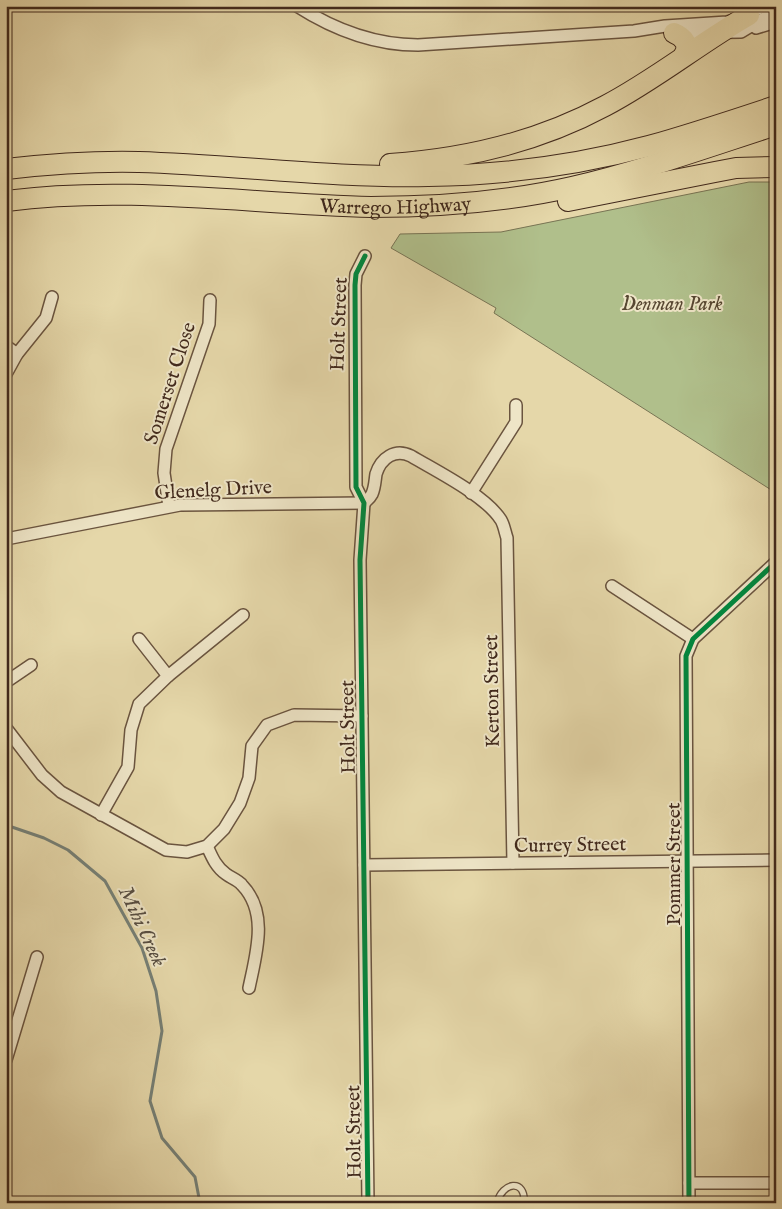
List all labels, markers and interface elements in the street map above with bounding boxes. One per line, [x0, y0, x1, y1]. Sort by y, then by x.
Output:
street label: Warrego Highway [319, 192, 472, 221]
street label: Holt Street [325, 277, 354, 371]
park label: Denman Park [622, 292, 722, 317]
street label: Somerset Close [139, 319, 202, 448]
street label: Glenelg Drive [154, 475, 272, 506]
street label: Kerton Street [479, 634, 506, 748]
street label: Holt Street [335, 680, 362, 774]
street label: Pommer Street [662, 802, 687, 926]
street label: Currey Street [514, 832, 627, 859]
water label: Mihi Creek [111, 882, 172, 972]
street label: Holt Street [341, 1085, 368, 1179]

